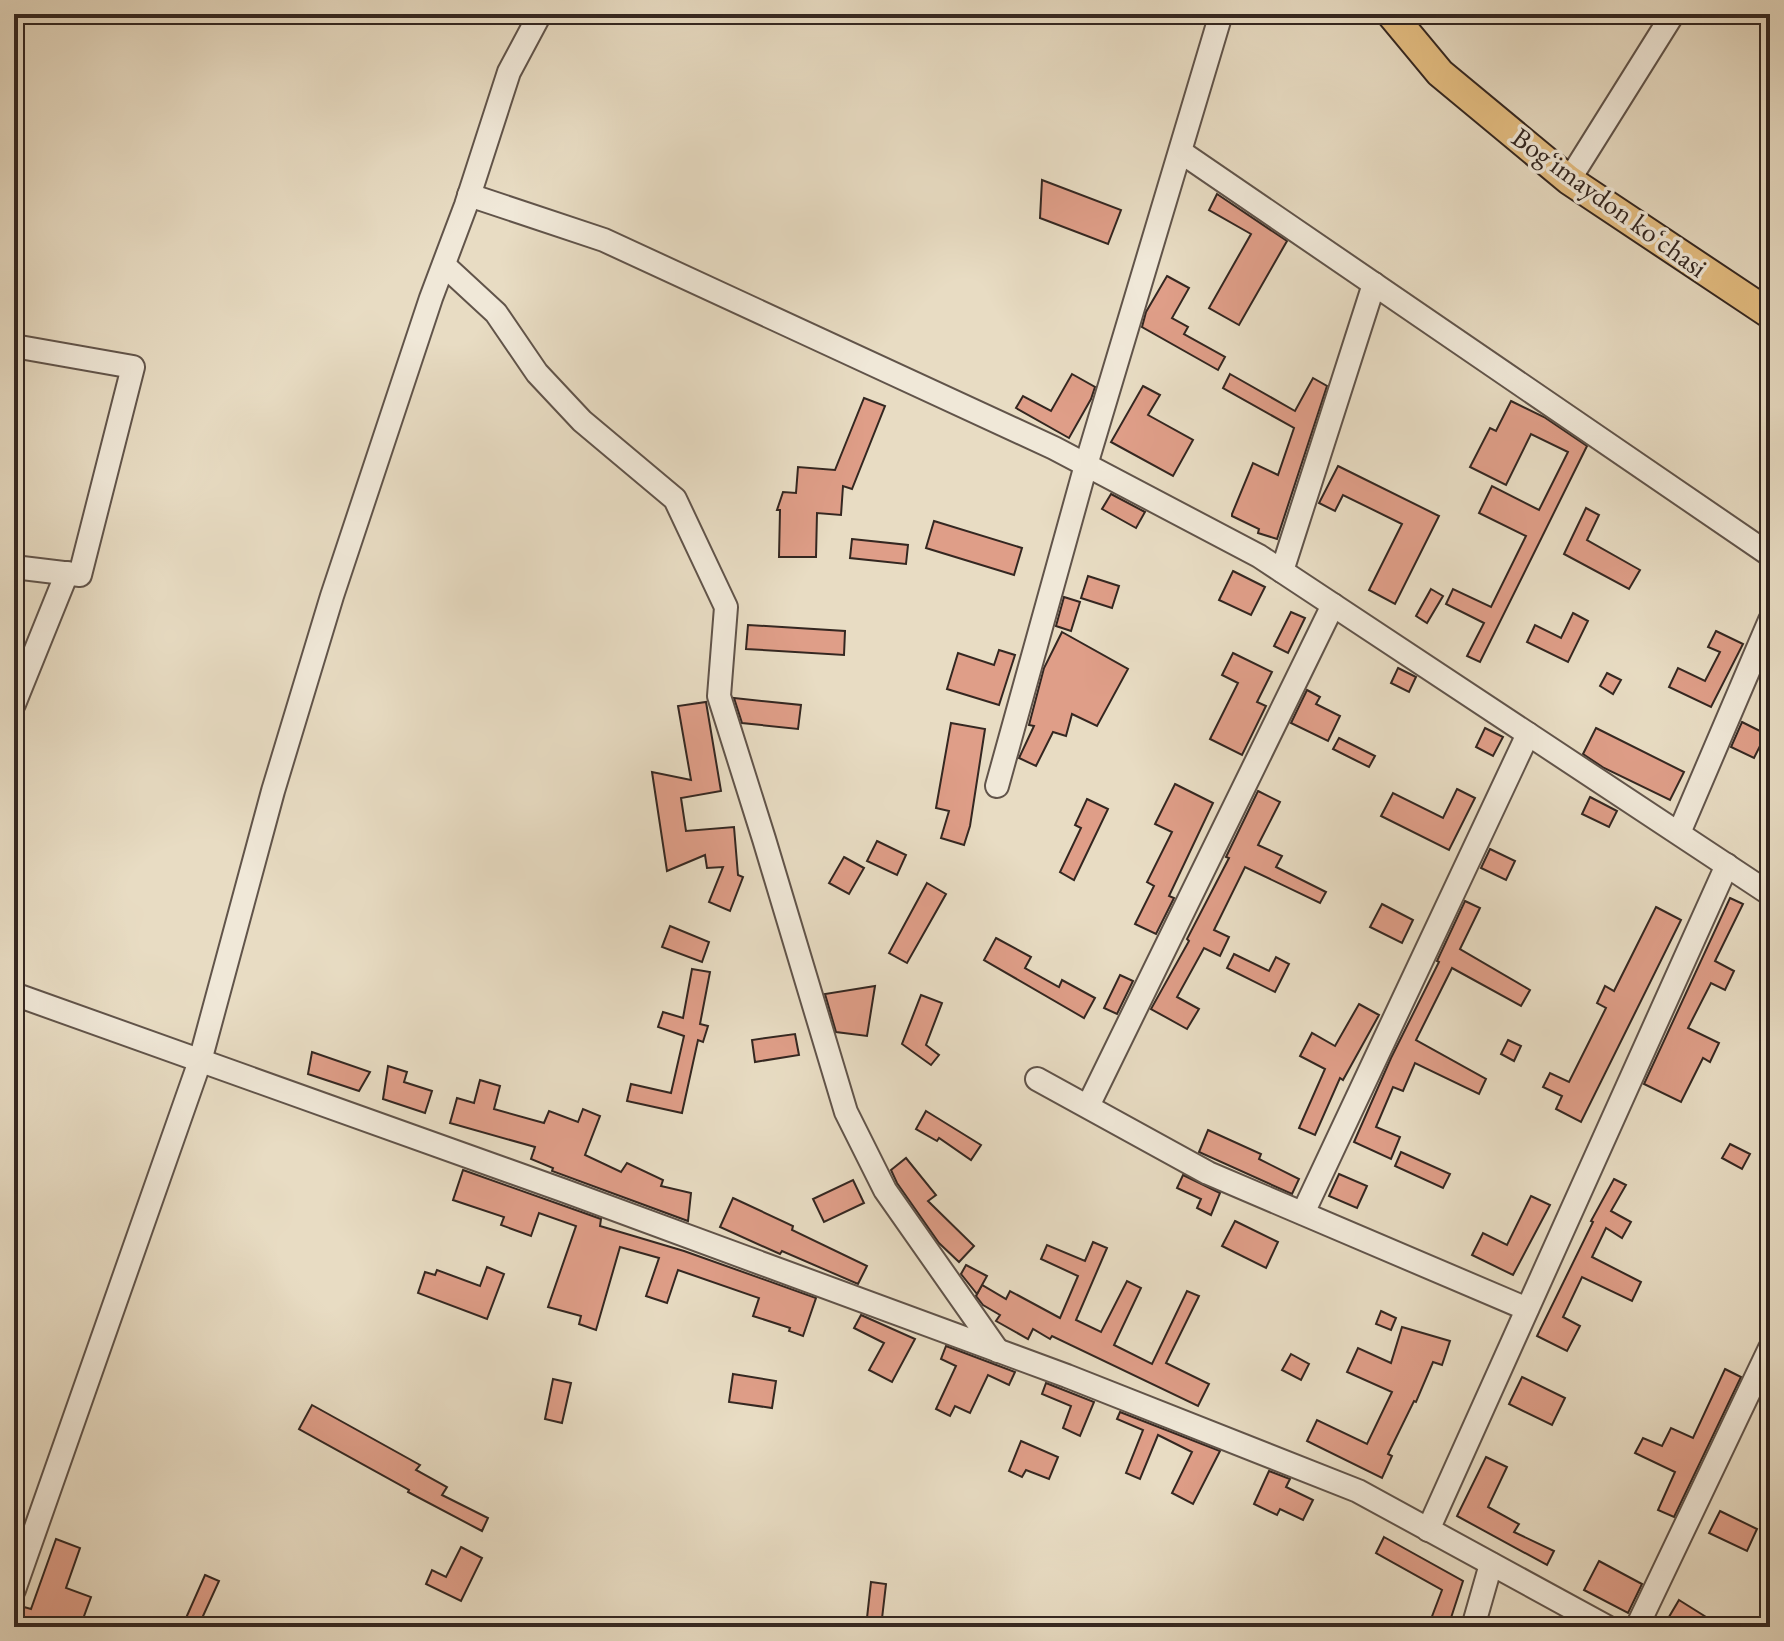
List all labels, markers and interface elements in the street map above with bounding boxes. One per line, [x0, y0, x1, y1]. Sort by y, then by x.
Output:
street label: Bogʻimaydon koʻchasi [1505, 119, 1715, 285]

